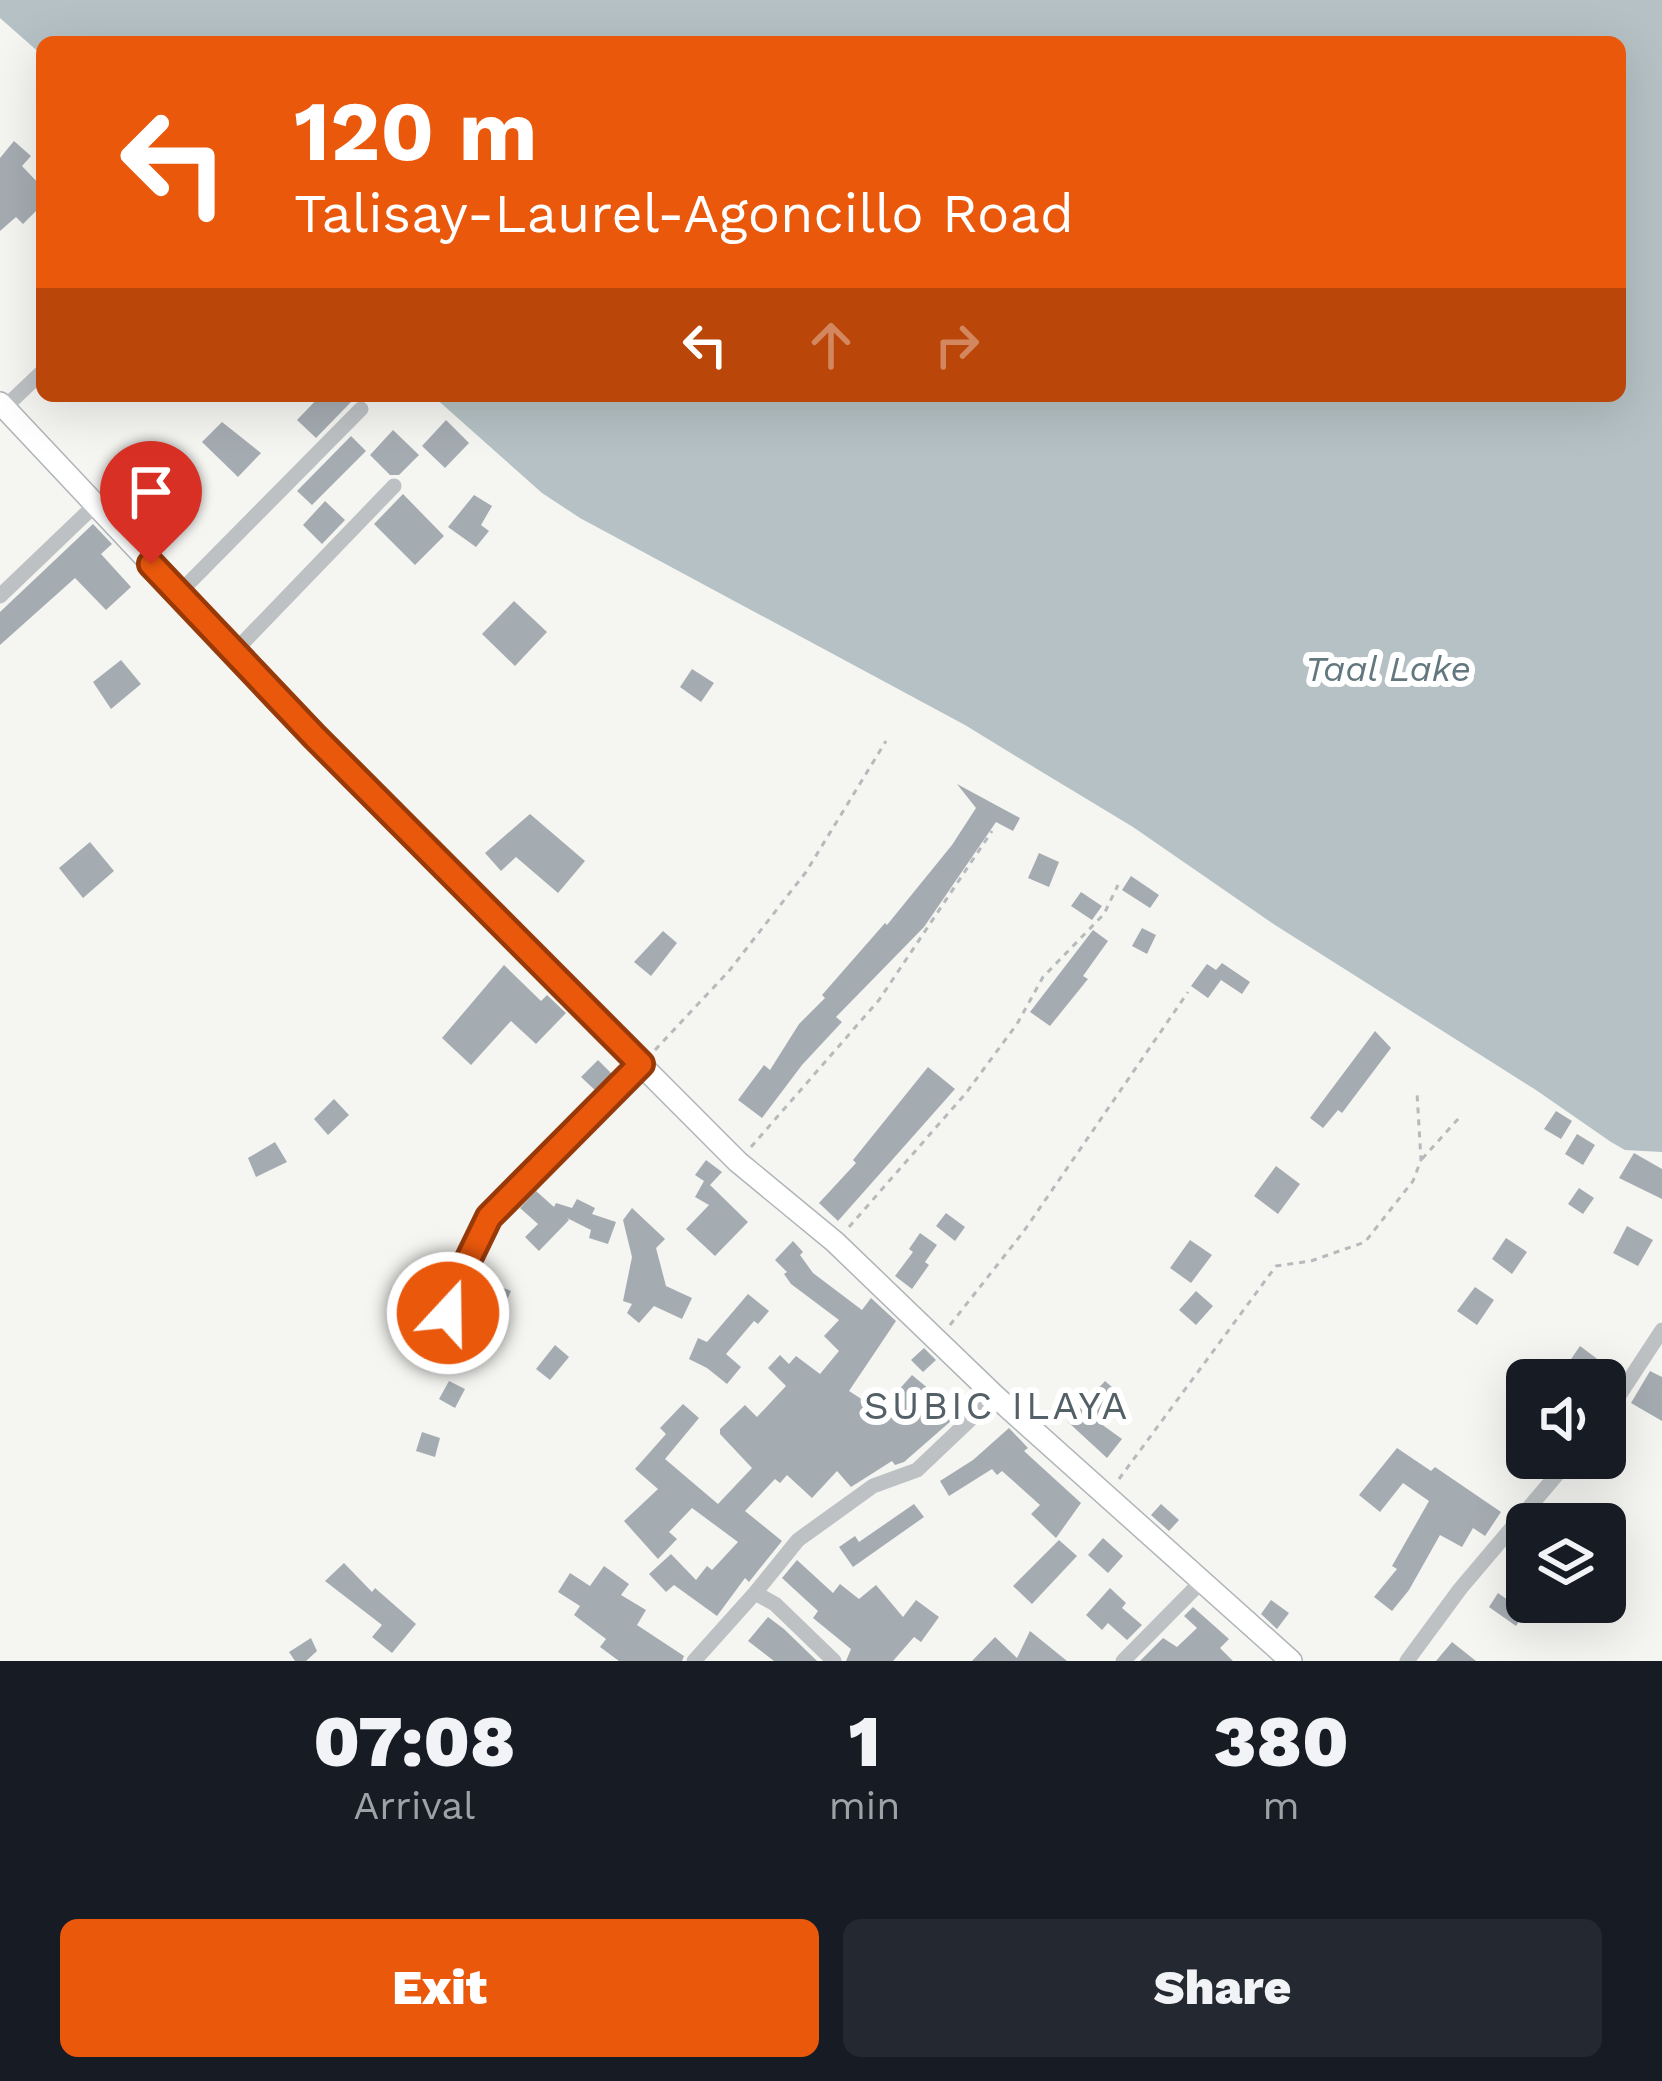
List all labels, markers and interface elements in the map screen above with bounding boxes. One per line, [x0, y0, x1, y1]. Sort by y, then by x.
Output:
text: 120 m [294, 82, 537, 180]
icon: left [96, 84, 252, 240]
text: Talisay-Laurel-Agoncillo Road [294, 182, 1074, 245]
icon: left [672, 312, 738, 378]
icon: ahead [798, 312, 864, 378]
icon: right [924, 312, 990, 378]
pin [100, 441, 202, 564]
icon: arrive [118, 459, 184, 525]
water label: Taal Lake [1305, 648, 1471, 690]
position arrow [385, 1250, 511, 1376]
map controls [1506, 1359, 1626, 1623]
button: sound [1506, 1359, 1626, 1479]
district label: SUBIC ILAYA [864, 1383, 1130, 1428]
button: layers [1506, 1503, 1626, 1623]
text: 07:08 [313, 1699, 515, 1783]
text: 1 [848, 1699, 881, 1783]
text: 380 [1214, 1699, 1349, 1783]
text: Arrival [353, 1783, 475, 1828]
text: min [829, 1783, 900, 1828]
text: m [1263, 1783, 1300, 1828]
button: Exit [60, 1919, 819, 2057]
button: Share [843, 1919, 1602, 2057]

